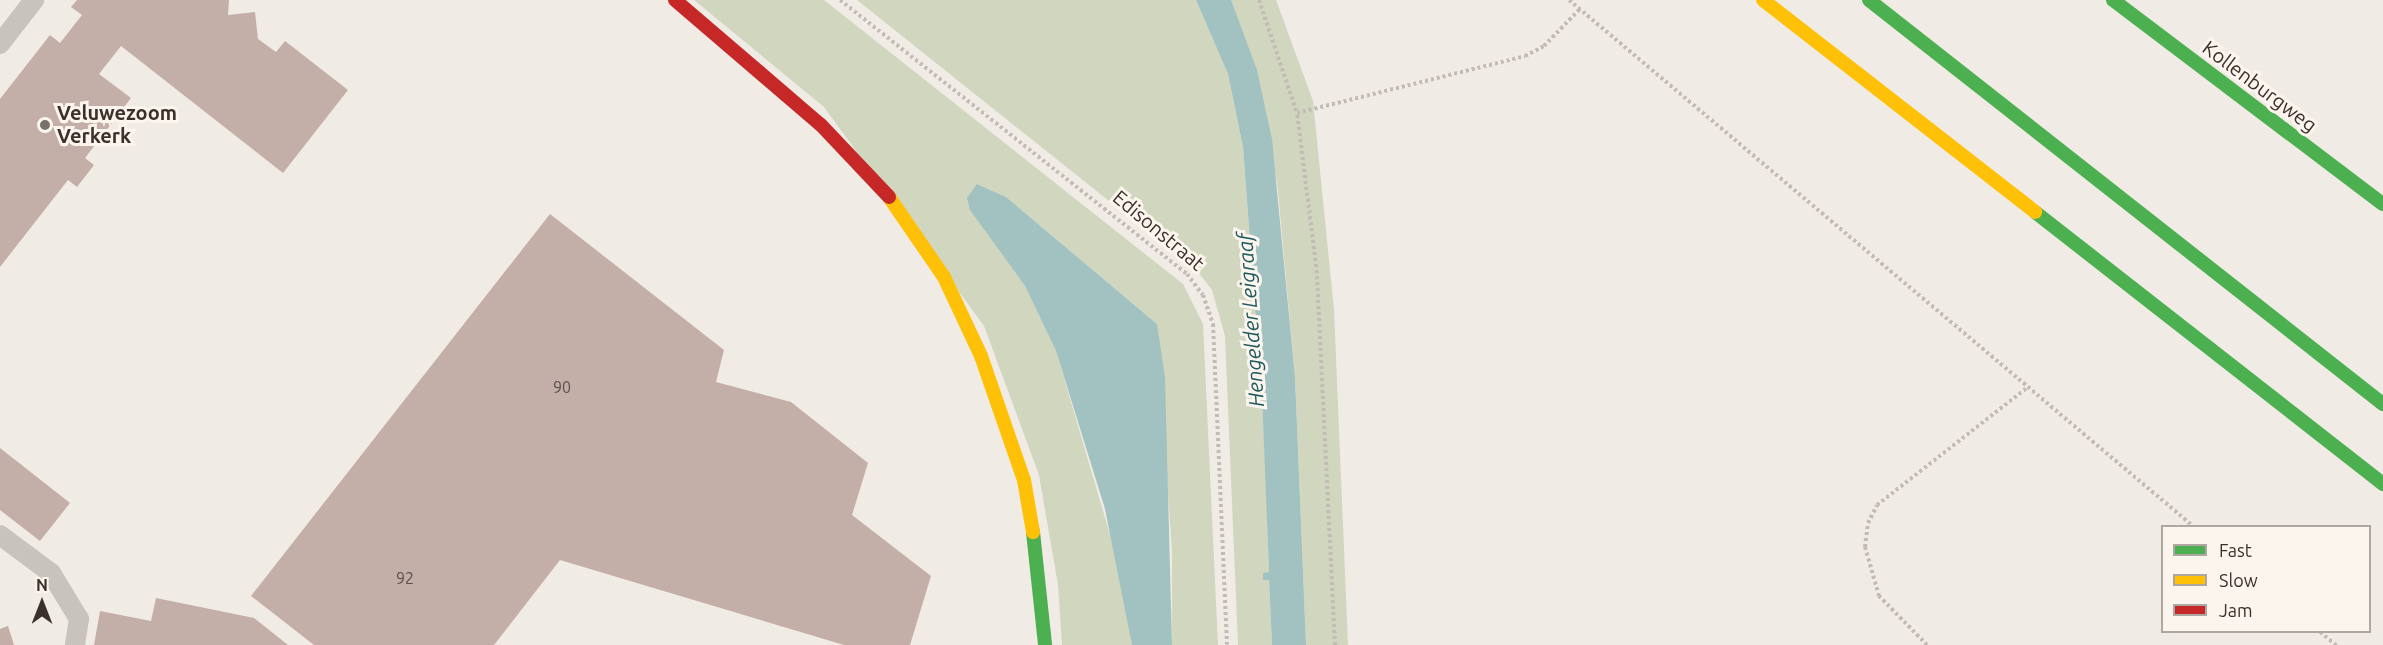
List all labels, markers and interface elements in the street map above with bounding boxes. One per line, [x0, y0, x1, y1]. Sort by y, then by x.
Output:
street label: Kollenburgweg [2198, 35, 2322, 137]
place label: Veluwezoom Verkerk [57, 101, 177, 148]
marker: Veluwezoom Verkerk [38, 118, 52, 132]
street label: Edisonstraat [1108, 185, 1210, 275]
water label: Hengelder Leigraaf [1231, 232, 1269, 408]
house number: 90 [553, 377, 571, 397]
legend [2161, 525, 2371, 633]
text: Fast [2219, 540, 2252, 560]
house number: 92 [396, 568, 414, 588]
text: Slow [2219, 570, 2258, 590]
north arrow [12, 573, 72, 633]
text: N [36, 576, 48, 594]
text: Jam [2219, 600, 2253, 620]

